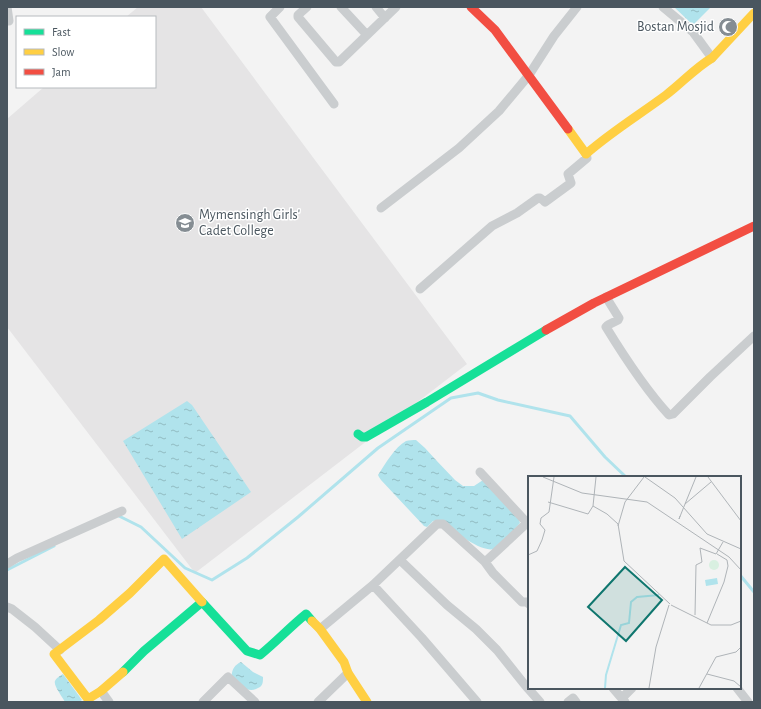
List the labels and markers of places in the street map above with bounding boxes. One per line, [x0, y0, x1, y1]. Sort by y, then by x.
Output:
mosque icon: Bostan Mosjid [717, 16, 739, 38]
place label: Bostan Mosjid [637, 20, 714, 34]
place label: Mymensingh Girls' Cadet College [199, 208, 300, 238]
school or university icon: Mymensingh Girls' Cadet College [174, 212, 196, 234]

